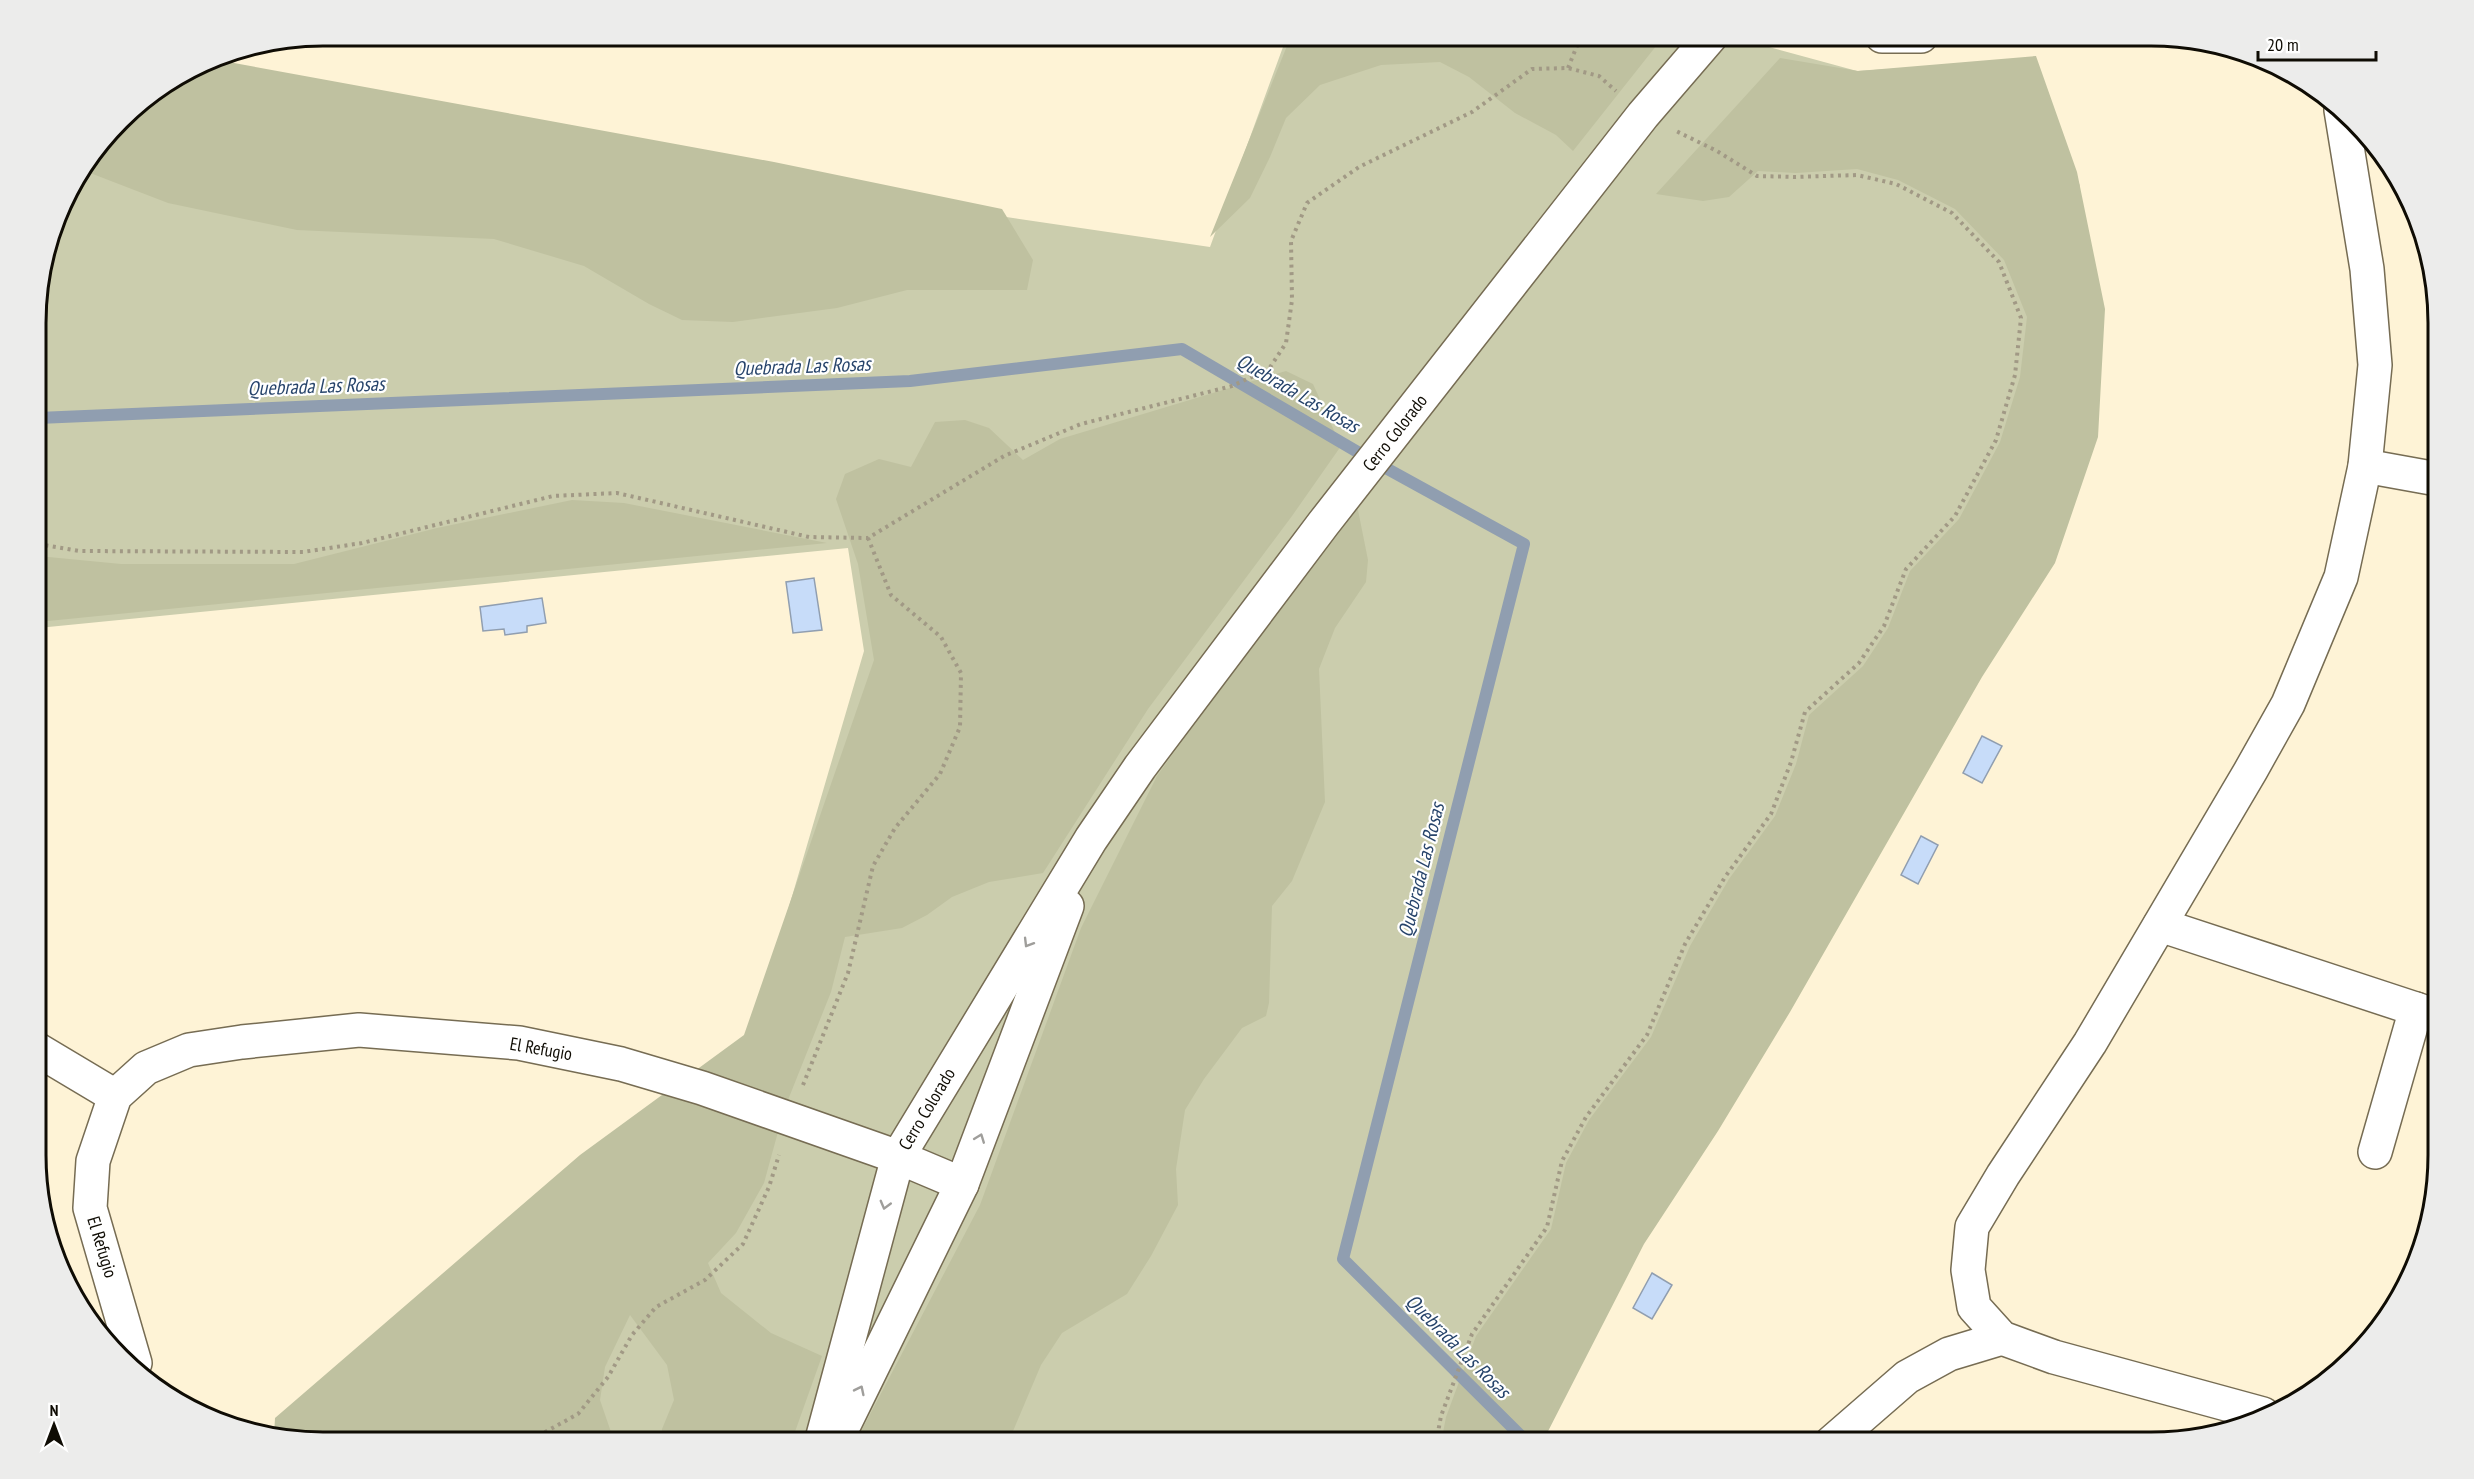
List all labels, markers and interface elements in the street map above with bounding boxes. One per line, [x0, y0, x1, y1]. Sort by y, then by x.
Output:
scale bar [2258, 24, 2376, 62]
text: 20 m [2267, 33, 2299, 56]
water label: Quebrada Las Rosas [1232, 347, 1366, 440]
water label: Quebrada Las Rosas [733, 351, 873, 381]
water label: Quebrada Las Rosas [247, 371, 387, 401]
street label: Cerro Colorado [1357, 389, 1432, 476]
water label: Quebrada Las Rosas [1392, 798, 1451, 940]
one-way arrow [1024, 937, 1035, 947]
street label: El Refugio [508, 1032, 574, 1065]
street label: Cerro Colorado [893, 1063, 960, 1154]
one-way arrow [972, 1133, 985, 1144]
one-way arrow [880, 1199, 892, 1210]
street label: El Refugio [82, 1213, 123, 1281]
water label: Quebrada Las Rosas [1400, 1288, 1517, 1405]
one-way arrow [853, 1386, 865, 1397]
north arrow [24, 1395, 84, 1455]
text: N [50, 1400, 58, 1420]

